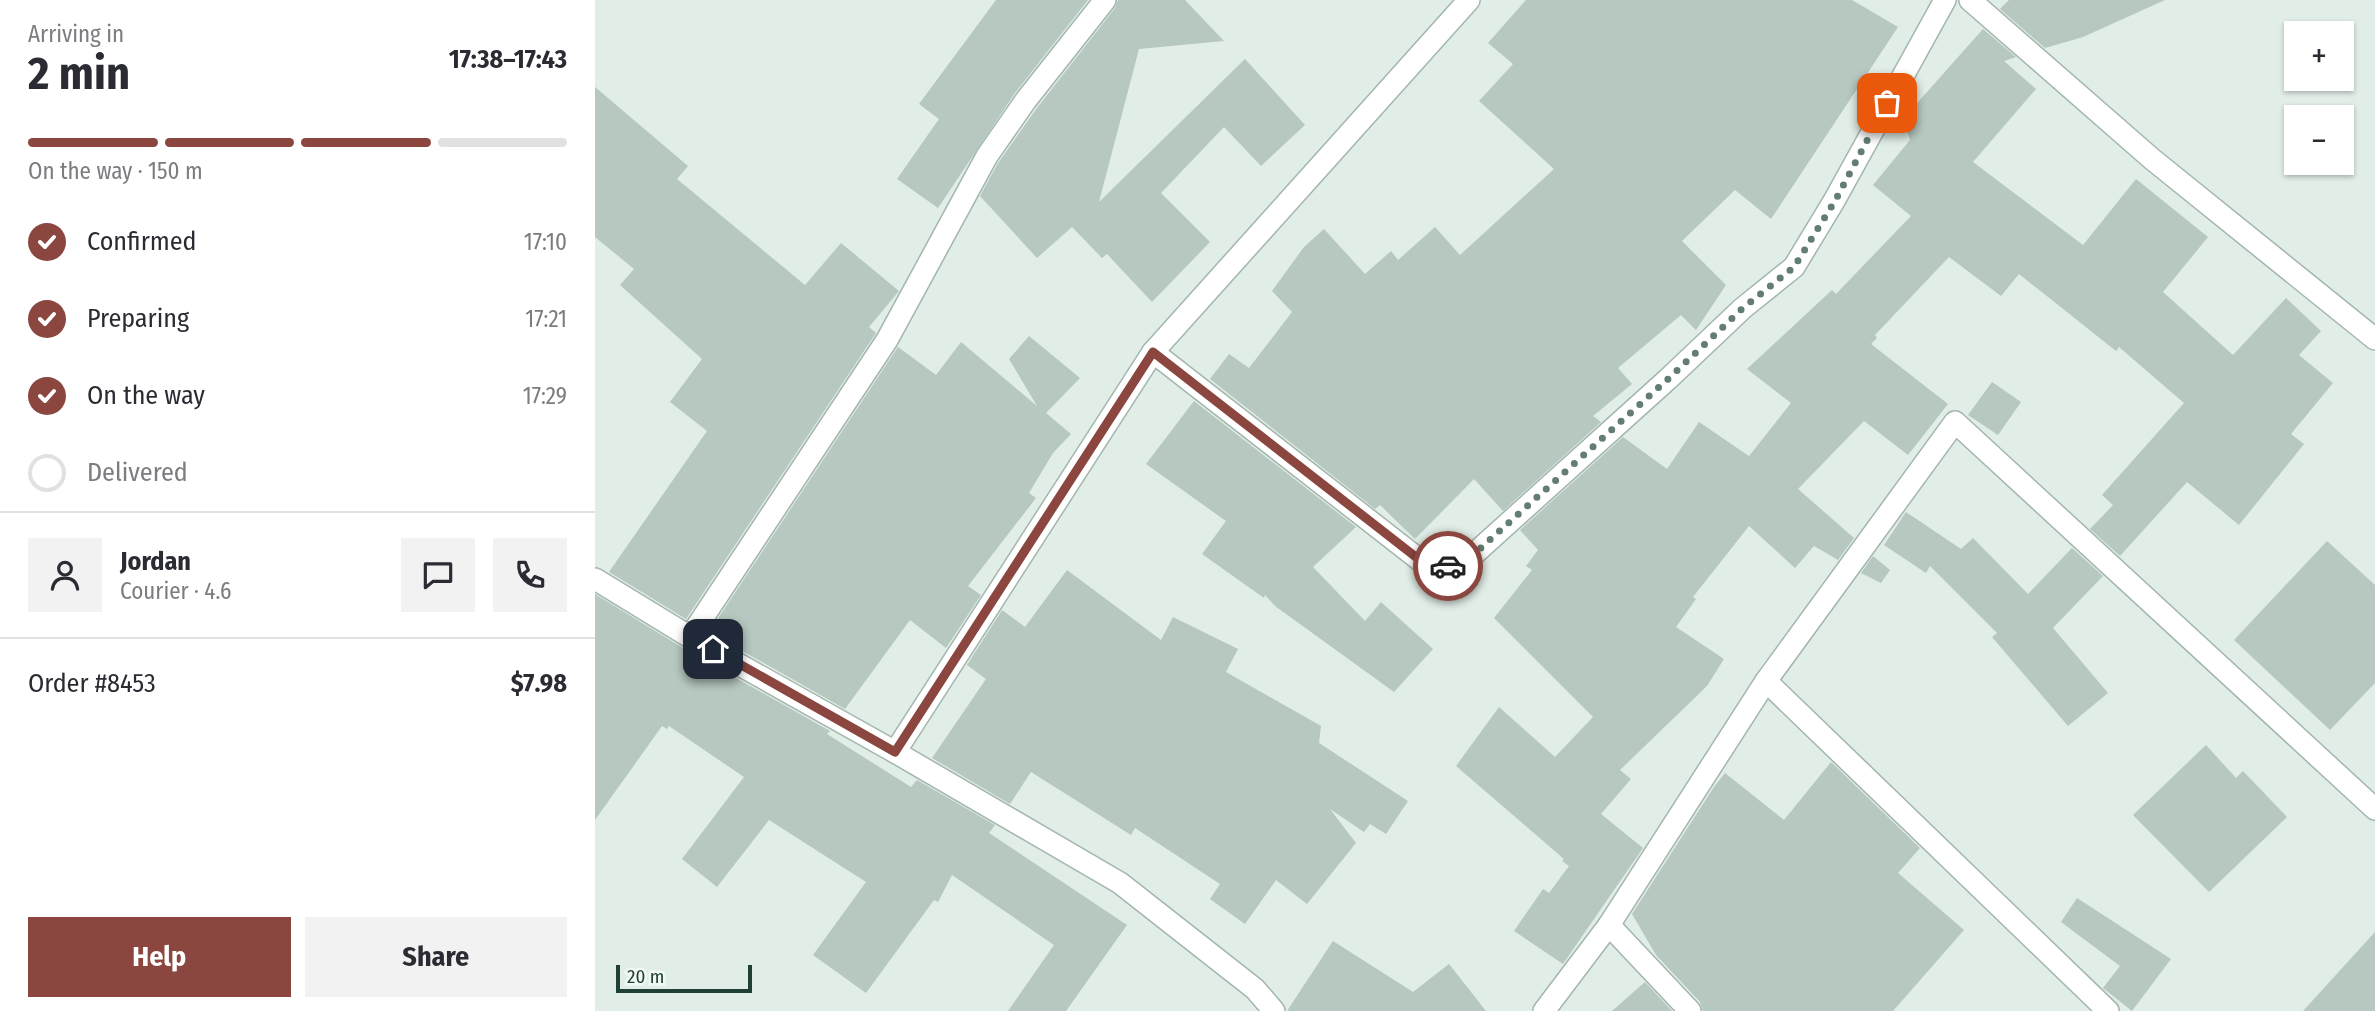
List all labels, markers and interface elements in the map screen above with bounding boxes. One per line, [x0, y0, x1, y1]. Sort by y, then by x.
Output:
text: Arriving in [28, 20, 124, 48]
map controls [2284, 21, 2354, 175]
button: + [2284, 21, 2354, 91]
text: 17:38–17:43 [449, 44, 567, 75]
text: 2 min [28, 46, 130, 101]
pin [1857, 73, 1917, 133]
icon: bag [1868, 84, 1906, 122]
button: − [2284, 105, 2354, 175]
text: On the way · 150 m [28, 157, 203, 185]
icon: check [28, 223, 66, 261]
text: Confirmed [87, 226, 197, 257]
text: 17:10 [524, 228, 567, 256]
icon: check [28, 300, 66, 338]
text: Preparing [87, 303, 189, 334]
text: 17:21 [525, 305, 567, 333]
icon: check [28, 377, 66, 415]
text: On the way [87, 380, 205, 411]
text: 17:29 [523, 382, 567, 410]
text: Delivered [87, 457, 188, 488]
courier [1413, 531, 1483, 601]
button: person [28, 538, 102, 612]
button: chat [401, 538, 475, 612]
button: phone [493, 538, 567, 612]
text: Jordan [120, 546, 191, 577]
icon: car [1429, 547, 1467, 585]
text: Courier · 4.6 [120, 577, 231, 605]
pin [683, 619, 743, 679]
icon: home [694, 630, 732, 668]
text: Order #8453 [28, 668, 156, 699]
text: $7.98 [511, 668, 567, 699]
button: Help [28, 917, 291, 997]
button: Share [305, 917, 567, 997]
scale bar [616, 962, 753, 994]
text: 20 m [627, 965, 664, 988]

